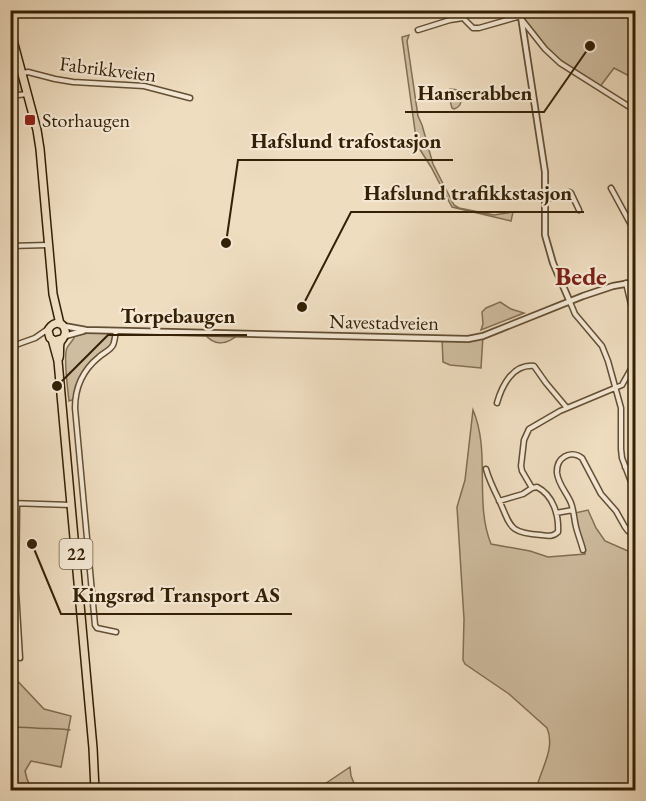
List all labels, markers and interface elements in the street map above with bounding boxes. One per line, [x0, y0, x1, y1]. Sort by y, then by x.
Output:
street label: Fabrikkveien [58, 50, 158, 88]
callout: Hanserabben [405, 73, 544, 112]
text: Hanserabben [417, 79, 533, 106]
place label: Storhaugen [42, 107, 130, 133]
marker: Storhaugen [23, 113, 37, 127]
callout: Hafslund trafostasjon [238, 121, 453, 160]
text: Hafslund trafostasjon [251, 127, 441, 154]
callout: Hafslund trafikkstasjon [351, 173, 584, 212]
text: Hafslund trafikkstasjon [364, 179, 572, 206]
district label: Bede [555, 259, 607, 293]
callout: Torpebaugen [108, 296, 247, 335]
text: Torpebaugen [121, 302, 236, 329]
street label: Navestadveien [329, 308, 439, 336]
road number: 22 [60, 539, 92, 569]
callout: Kingsrød Transport AS [61, 575, 292, 614]
text: Kingsrød Transport AS [72, 581, 280, 608]

